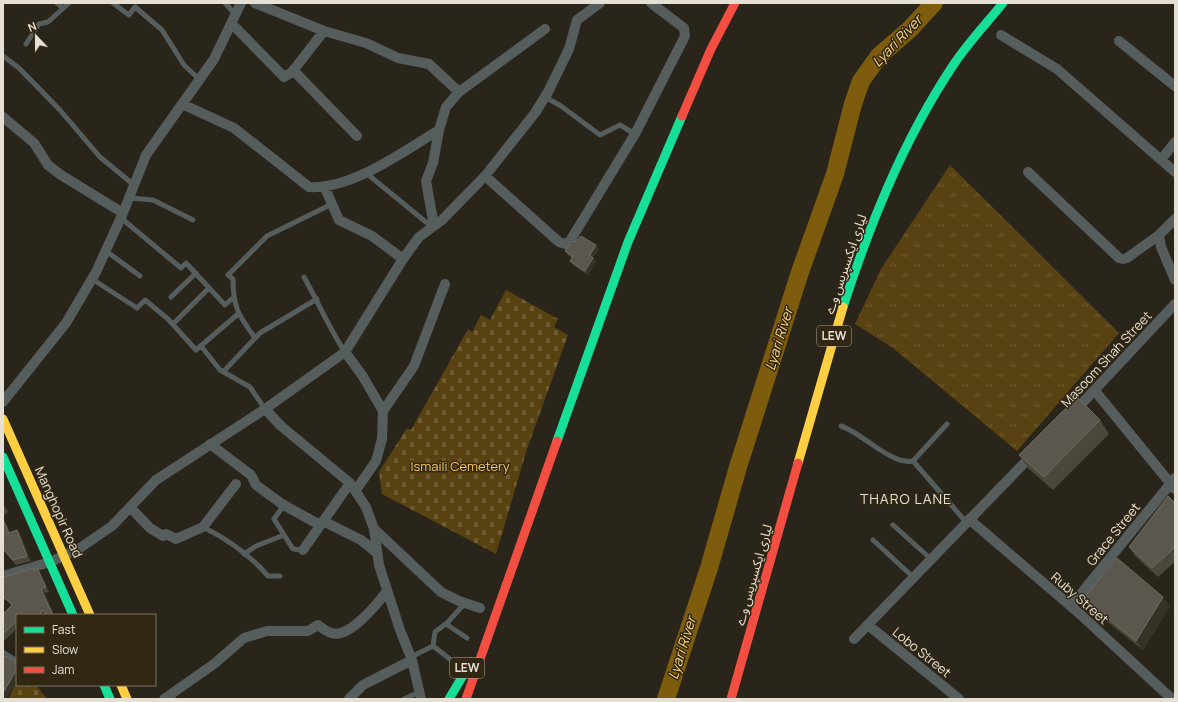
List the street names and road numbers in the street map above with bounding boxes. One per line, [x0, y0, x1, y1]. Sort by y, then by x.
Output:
street label: لیاری ایکسپریس وے [819, 212, 872, 317]
street label: Masoom Shah Street [1057, 307, 1155, 411]
road number: LEW [817, 326, 851, 346]
street label: Manghopir Road [31, 464, 87, 560]
street label: Grace Street [1082, 499, 1144, 569]
street label: لیاری ایکسپریس وے [730, 522, 777, 628]
street label: Ruby Street [1047, 568, 1113, 628]
street label: Lobo Street [889, 623, 955, 681]
road number: LEW [450, 658, 484, 678]

